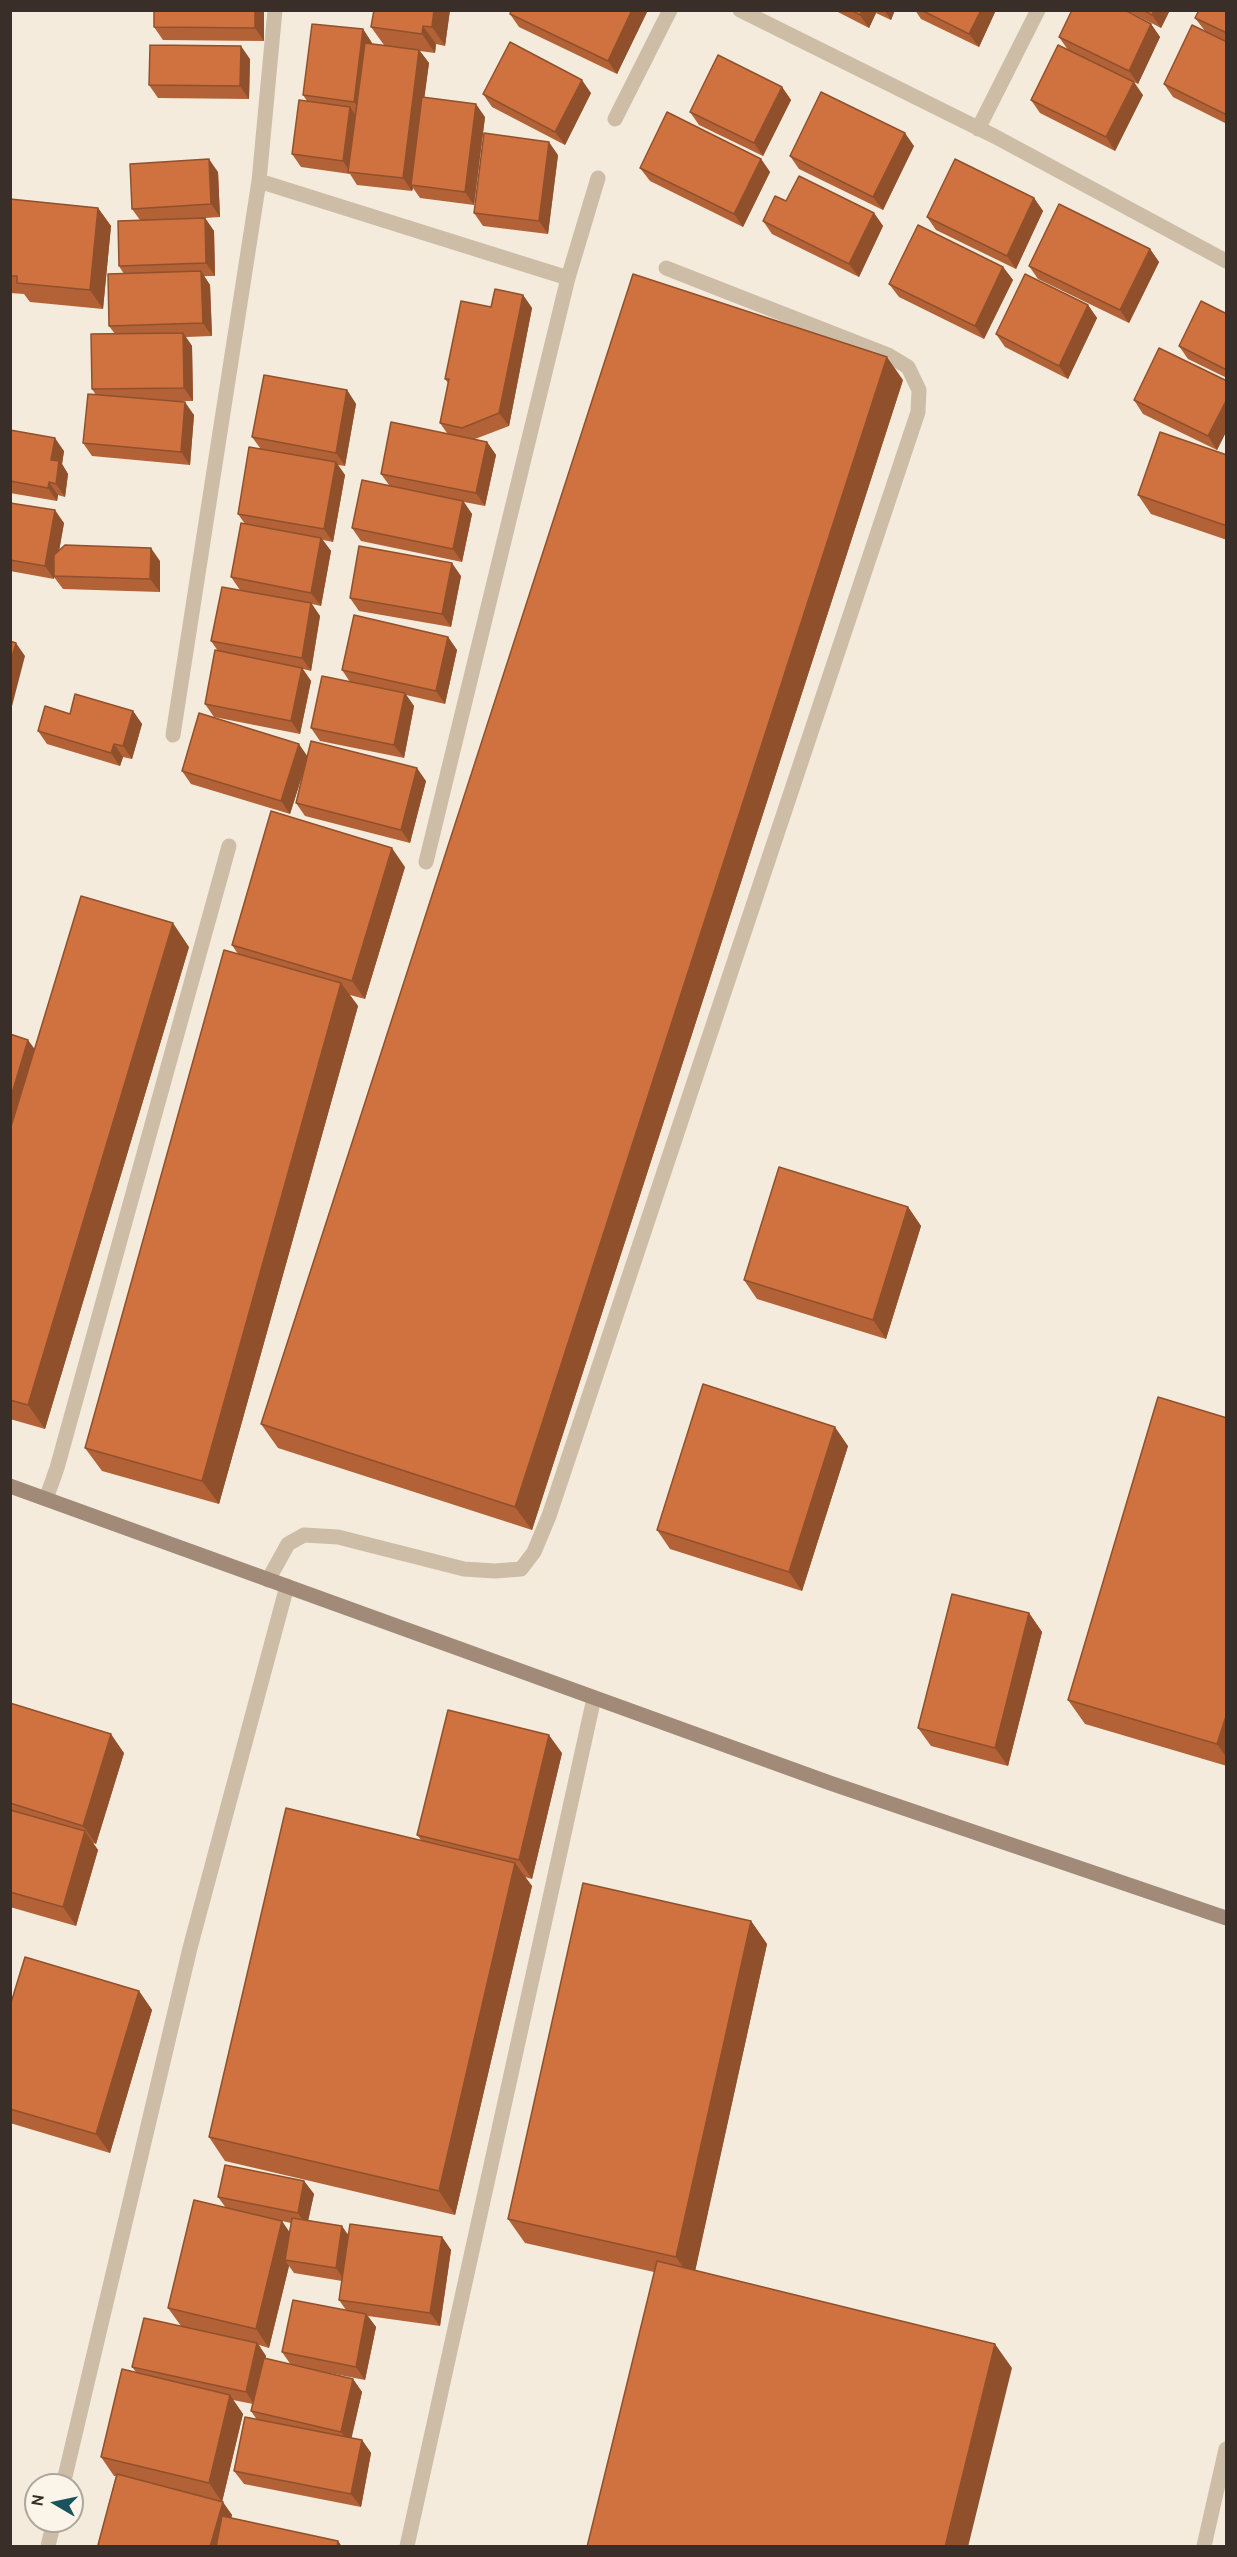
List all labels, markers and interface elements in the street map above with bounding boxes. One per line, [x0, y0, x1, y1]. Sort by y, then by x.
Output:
north arrow [24, 2473, 84, 2533]
text: N [27, 2493, 48, 2507]

